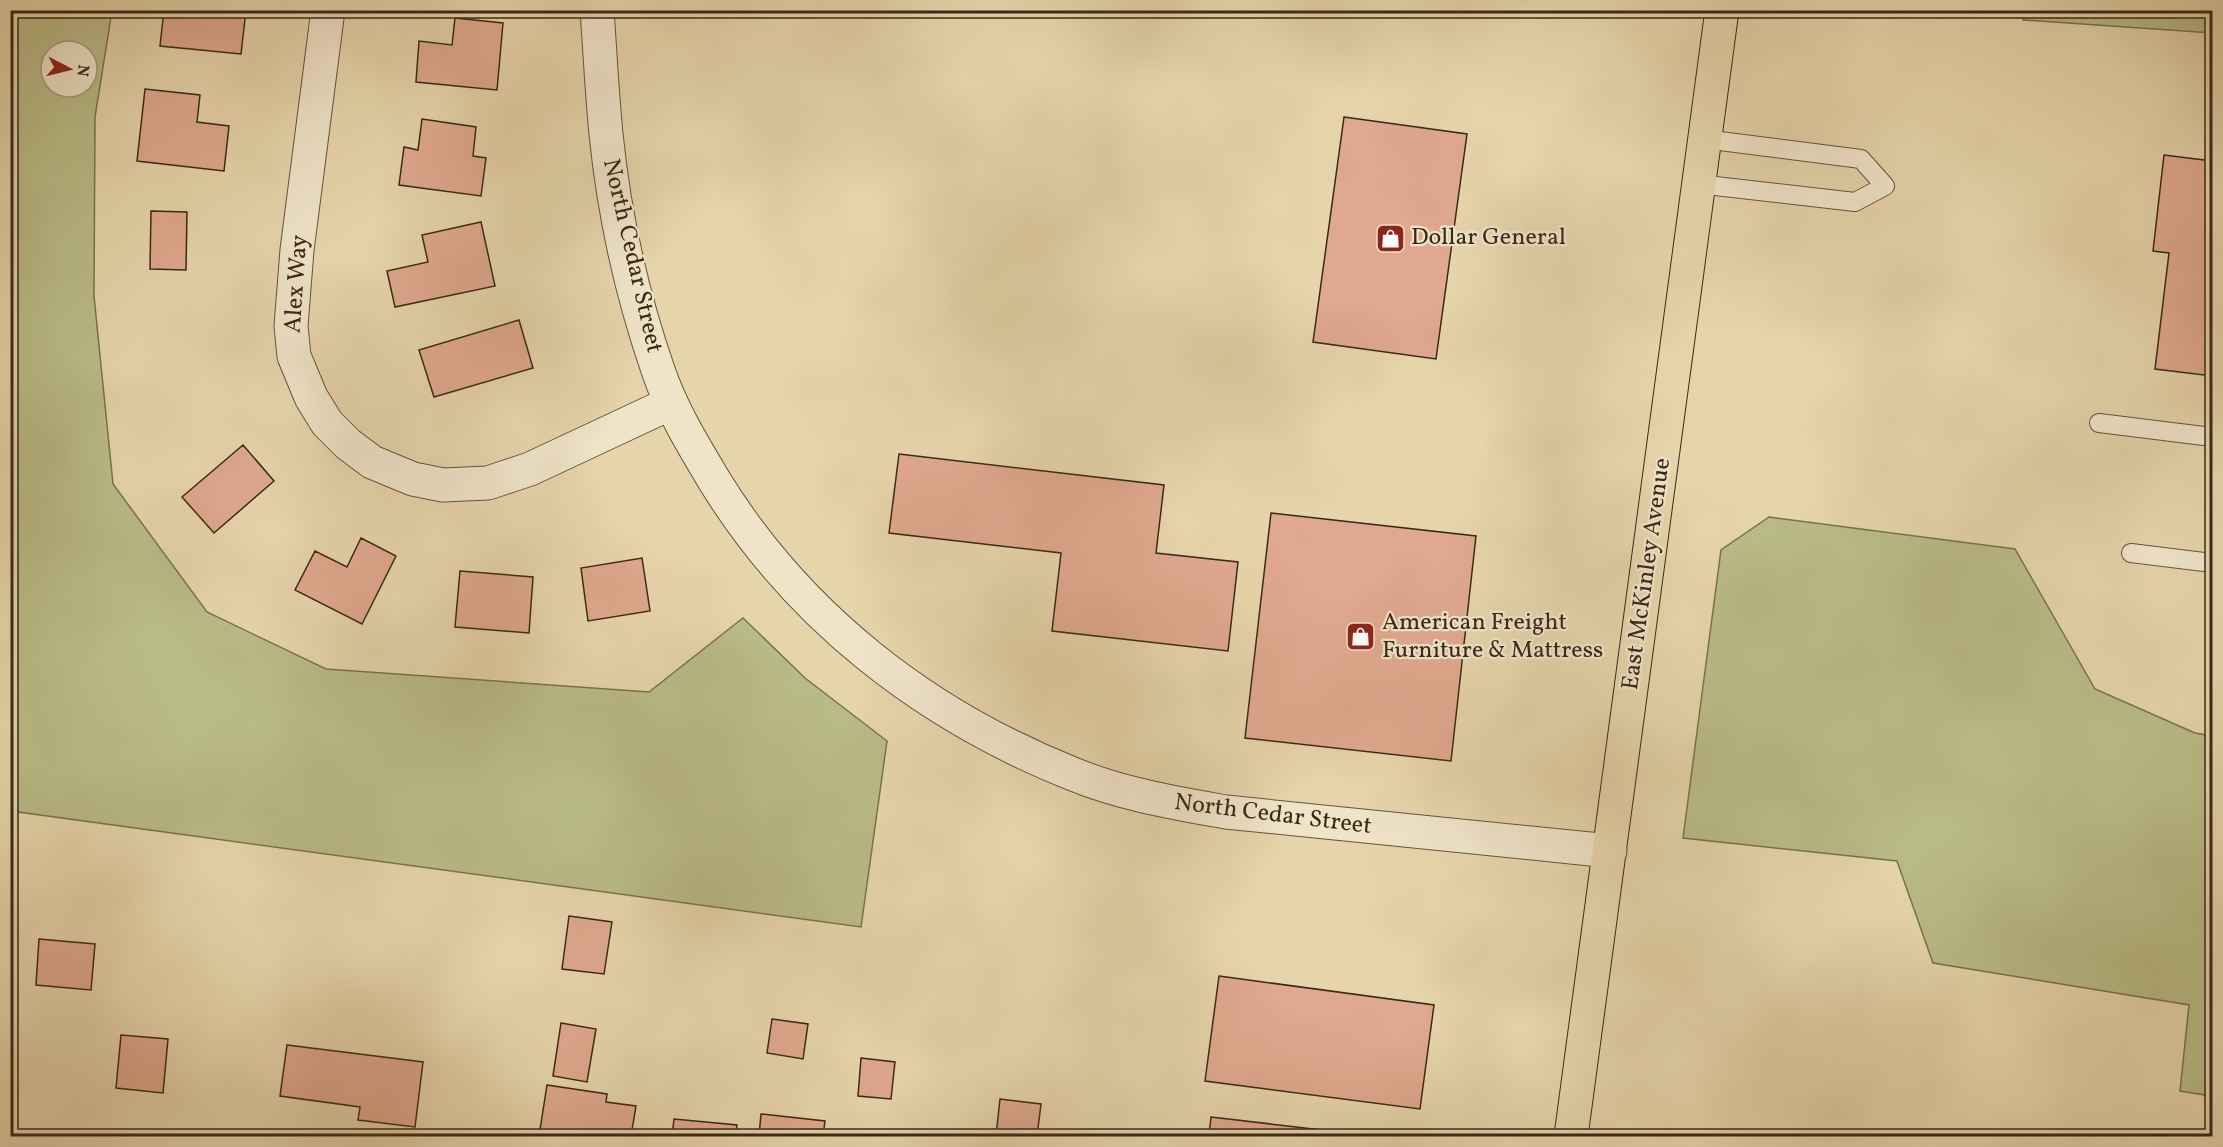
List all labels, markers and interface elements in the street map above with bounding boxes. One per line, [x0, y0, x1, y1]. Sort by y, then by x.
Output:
north arrow [39, 39, 99, 99]
text: N [70, 63, 94, 78]
street label: North Cedar Street [593, 155, 671, 357]
place label: Dollar General [1411, 221, 1566, 255]
shop icon: Dollar General [1374, 222, 1406, 254]
street label: Alex Way [277, 234, 317, 334]
street label: East McKinley Avenue [1614, 456, 1680, 692]
place label: American Freight Furniture & Mattress [1382, 606, 1603, 668]
shop icon: American Freight Furniture & Mattress [1345, 621, 1377, 653]
street label: North Cedar Street [1172, 786, 1374, 844]

